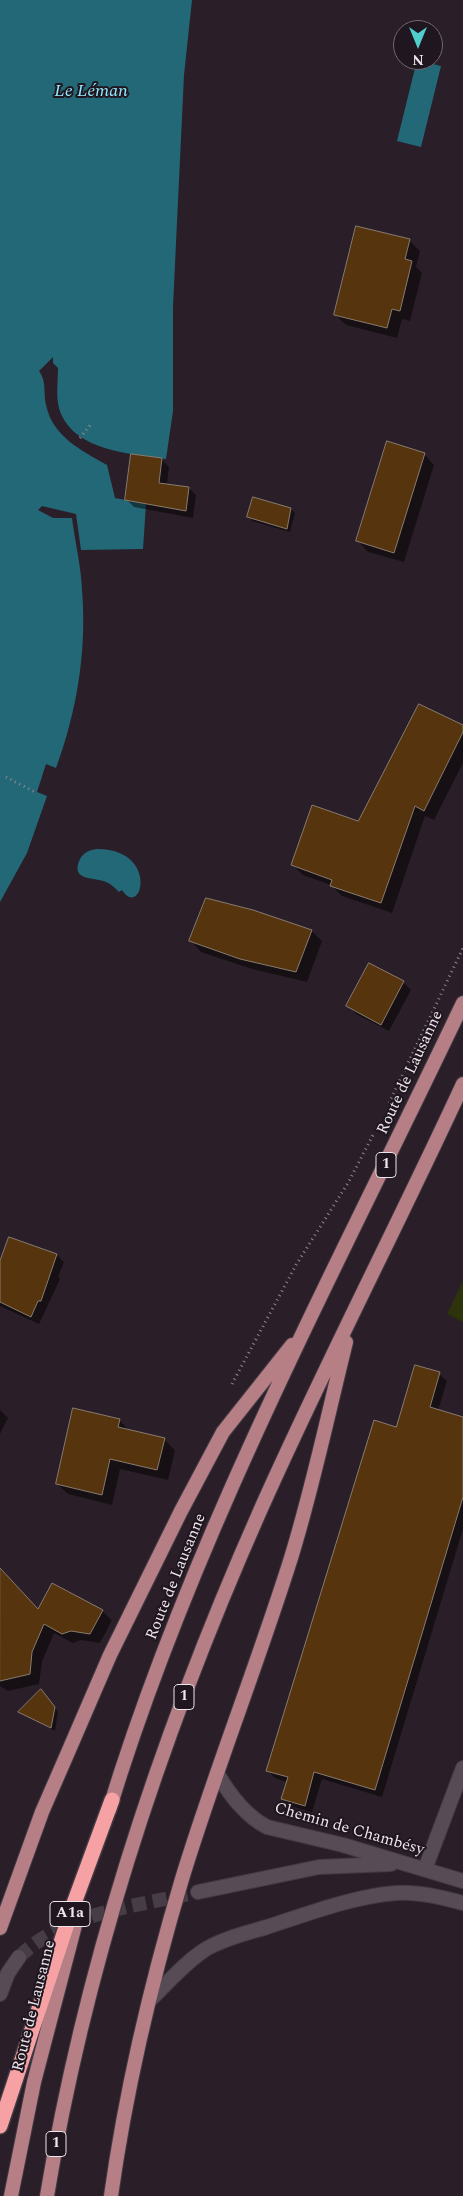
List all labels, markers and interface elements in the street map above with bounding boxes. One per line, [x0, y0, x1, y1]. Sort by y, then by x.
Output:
north arrow [393, 20, 443, 70]
text: N [412, 49, 424, 70]
water label: Le Léman [54, 81, 128, 103]
street label: Route de Lausanne [374, 1008, 448, 1138]
road number: 1 [376, 1152, 396, 1178]
street label: Route de Lausanne [143, 1511, 211, 1643]
road number: 1 [174, 1684, 194, 1710]
street label: Chemin de Chambésy [272, 1799, 426, 1861]
road number: A1a [50, 1902, 90, 1926]
street label: Route de Lausanne [9, 1939, 61, 2073]
road number: 1 [46, 2132, 66, 2156]

